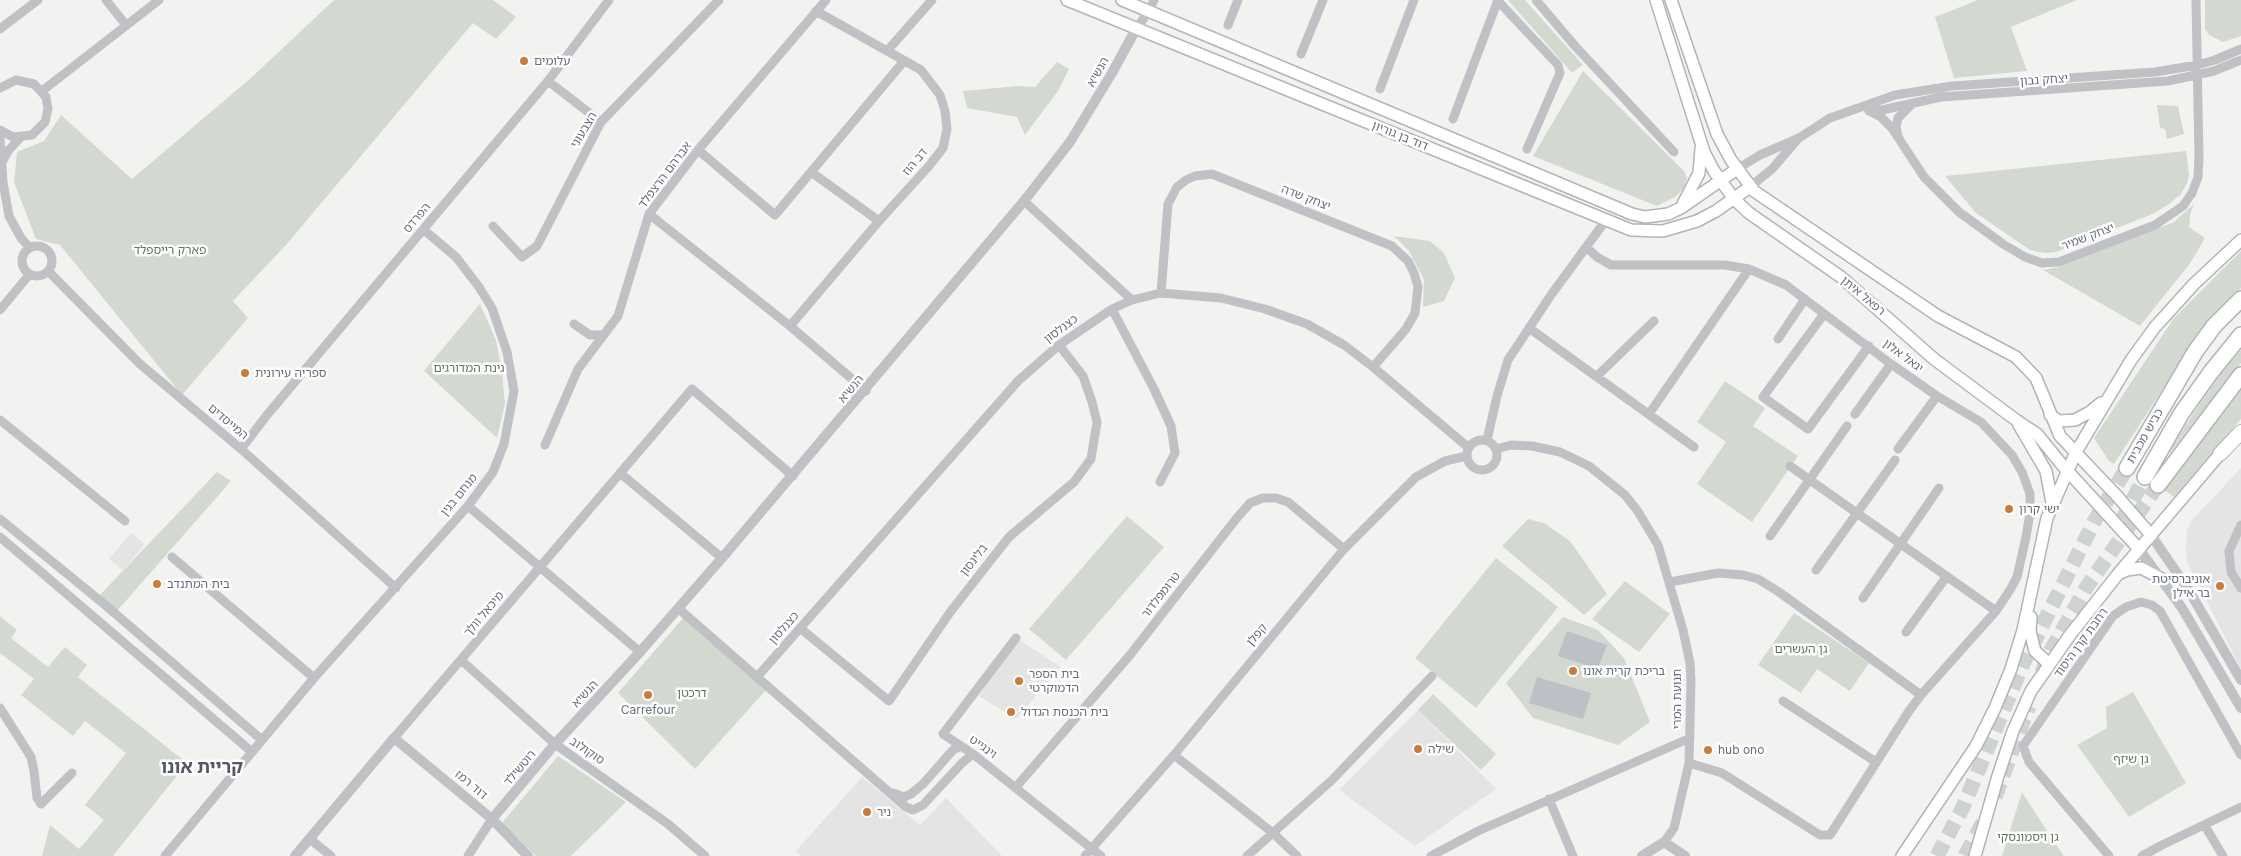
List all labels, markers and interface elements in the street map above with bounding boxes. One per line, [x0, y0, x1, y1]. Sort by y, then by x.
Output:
place label: עלומים [534, 54, 570, 68]
marker: עלומים [518, 55, 530, 67]
street label: הנשיא [1084, 55, 1112, 89]
street label: יצחק נבון [2020, 71, 2068, 89]
street label: הצבעוני [568, 109, 600, 151]
street label: דוד בן גוריון [1370, 118, 1430, 154]
street label: אברהם הרצפלד [635, 139, 695, 211]
street label: דב הוז [899, 145, 931, 179]
street label: יצחק שדה [1279, 182, 1333, 214]
street label: הפרדס [400, 200, 434, 236]
street label: יצחק שמיר [2060, 220, 2116, 254]
park label: פארק רייספלד [134, 243, 206, 257]
street label: רפאל איתן [1838, 273, 1888, 319]
street label: כצנלסון [1041, 312, 1081, 346]
street label: יגאל אלון [1880, 336, 1926, 376]
park label: גינת המדורגים [434, 361, 504, 375]
place label: ספריה עירונית [255, 366, 326, 380]
marker: ספריה עירונית [239, 367, 251, 379]
street label: הנשיא [835, 372, 867, 406]
street label: המייסדים [205, 401, 251, 443]
street label: כביש מכבית [2124, 406, 2166, 466]
street label: מנחם בגין [438, 471, 480, 519]
place label: ישי קרון [2019, 502, 2060, 516]
marker: ישי קרון [2003, 503, 2015, 515]
street label: בלינסון [957, 541, 991, 579]
street label: טרומפלדור [1139, 569, 1183, 621]
place label: אוניברסיטת בר אילן [2152, 572, 2210, 600]
place label: בית המתנדב [167, 577, 230, 591]
marker: בית המתנדב [151, 578, 163, 590]
marker: אוניברסיטת בר אילן [2214, 580, 2226, 592]
street label: מיכאל וולך [461, 589, 507, 639]
street label: רחבת קרן היסוד [2051, 605, 2111, 681]
street label: כצנלסון [766, 609, 802, 647]
street label: קפלן [1243, 621, 1271, 649]
park label: גן העשרים [1775, 642, 1827, 656]
place label: בריכת קרית אונו [1583, 664, 1665, 678]
marker: בריכת קרית אונו [1567, 665, 1579, 677]
place label: בית הספר הדמוקרטי [1029, 667, 1079, 695]
street label: תנועת המרי [1670, 669, 1684, 729]
marker: בית הספר הדמוקרטי [1013, 675, 1025, 687]
street label: הנשיא [569, 677, 601, 711]
park label: דרכטן [677, 686, 707, 700]
marker: Carrefour [642, 689, 654, 701]
place label: Carrefour [621, 703, 675, 717]
place label: בית הכנסת הגדול [1021, 705, 1109, 719]
marker: בית הכנסת הגדול [1005, 706, 1017, 718]
street label: וינגייט [966, 732, 1000, 762]
street label: סוקולוב [567, 734, 607, 768]
place label: שילה [1428, 742, 1454, 756]
marker: שילה [1412, 743, 1424, 755]
place label: hub ono [1718, 743, 1764, 757]
marker: hub ono [1702, 744, 1714, 756]
street label: רוטשילד [501, 747, 539, 789]
park label: גן שיזף [2113, 752, 2149, 766]
district label: קריית אונו [161, 757, 243, 779]
street label: דוד רמז [452, 767, 490, 803]
place label: ניר [877, 805, 891, 819]
marker: ניר [861, 806, 873, 818]
park label: גן ויסמונסקי [1997, 830, 2059, 844]

